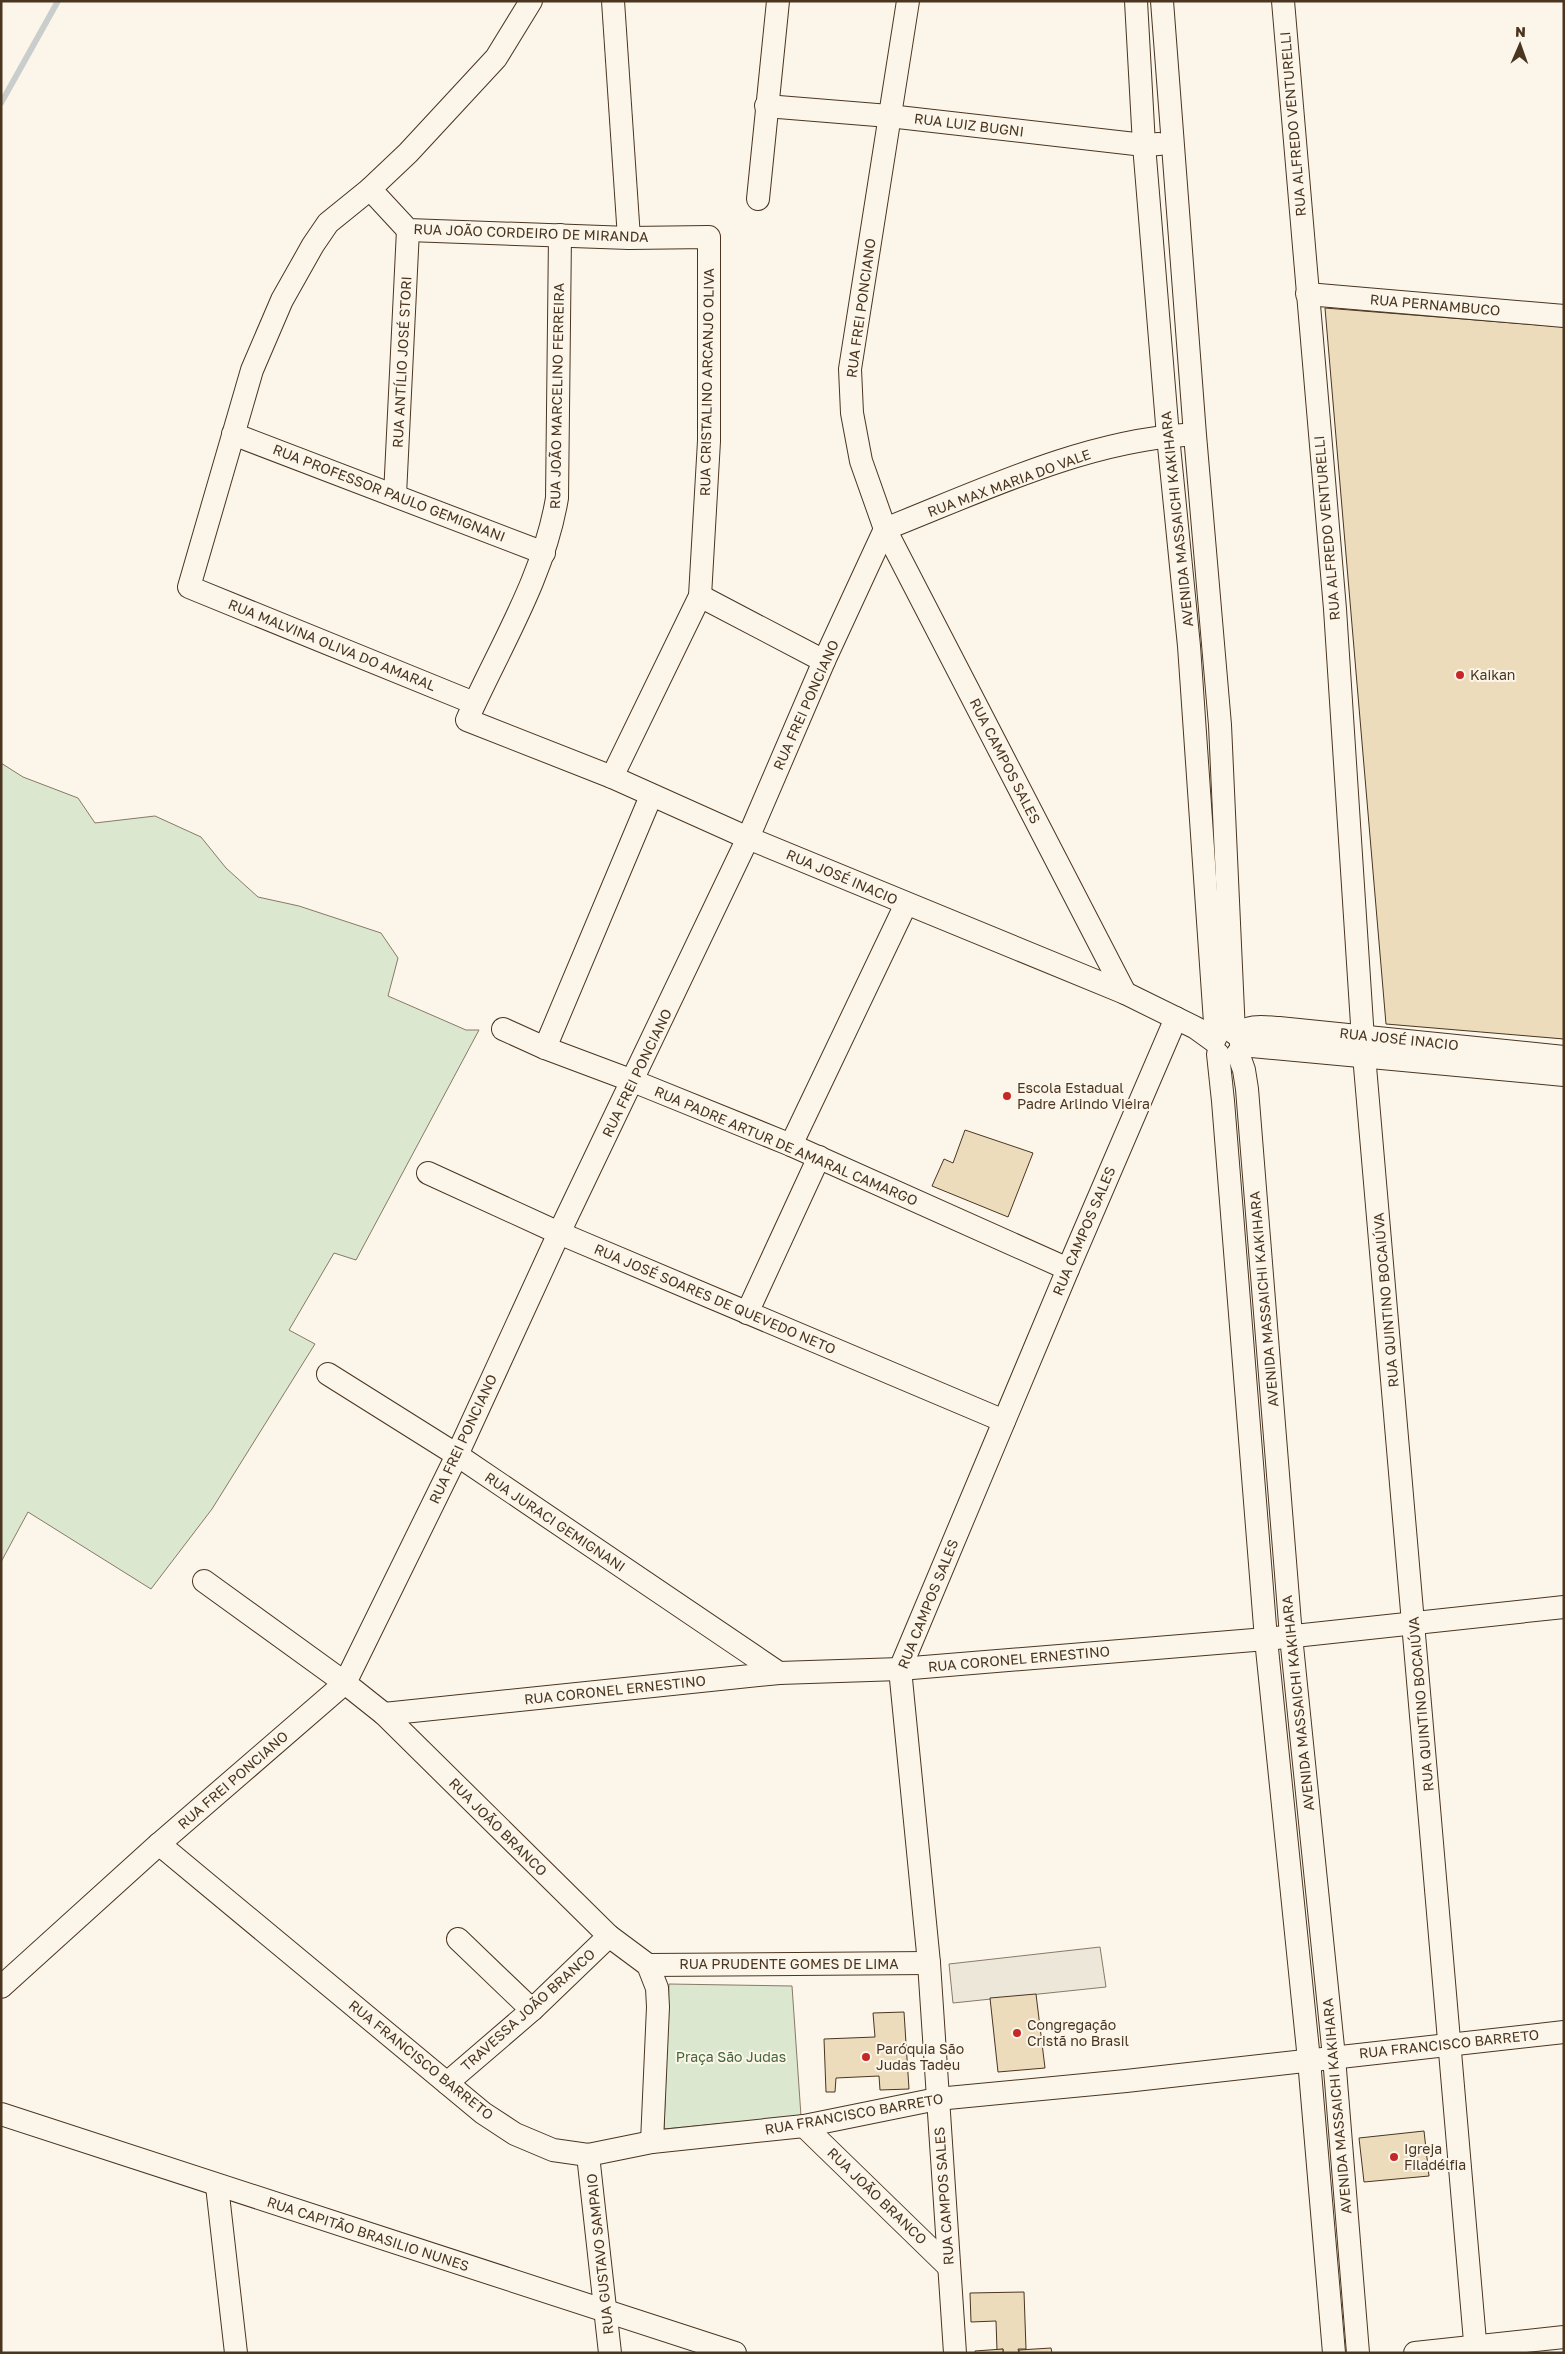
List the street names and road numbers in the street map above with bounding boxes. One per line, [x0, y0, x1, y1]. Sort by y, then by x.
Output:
street label: RUA ALFREDO VENTURELLI [1276, 31, 1309, 217]
street label: RUA LUIZ BUGNI [913, 109, 1025, 140]
street label: RUA JOÃO CORDEIRO DE MIRANDA [413, 220, 649, 245]
street label: RUA FREI PONCIANO [842, 237, 879, 379]
street label: RUA CRISTALINO ARCANJO OLIVA [696, 267, 717, 496]
street label: RUA ANTÍLIO JOSÉ STORI [389, 276, 414, 448]
street label: RUA JOÃO MARCELINO FERREIRA [546, 282, 567, 509]
street label: RUA PERNAMBUCO [1369, 290, 1501, 319]
street label: AVENIDA MASSAICHI KAKIHARA [1157, 410, 1196, 628]
street label: RUA ALFREDO VENTURELLI [1310, 435, 1343, 621]
street label: RUA PROFESSOR PAULO GEMIGNANI [271, 440, 508, 545]
street label: RUA MAX MARIA DO VALE [925, 445, 1093, 520]
street label: RUA MALVINA OLIVA DO AMARAL [226, 595, 439, 694]
street label: RUA FREI PONCIANO [769, 637, 842, 773]
street label: RUA CAMPOS SALES [966, 695, 1044, 826]
street label: RUA JOSÉ INACIO [784, 845, 901, 908]
street label: RUA FREI PONCIANO [598, 1006, 675, 1140]
street label: RUA JOSÉ INACIO [1339, 1024, 1459, 1053]
street label: RUA PADRE ARTUR DE AMARAL CAMARGO [652, 1082, 920, 1209]
street label: RUA CAMPOS SALES [1049, 1164, 1118, 1298]
street label: AVENIDA MASSAICHI KAKIHARA [1246, 1190, 1281, 1408]
street label: RUA QUINTINO BOCAIÚVA [1369, 1211, 1402, 1388]
street label: RUA JOSÉ SOARES DE QUEVEDO NETO [592, 1240, 839, 1357]
street label: RUA FREI PONCIANO [425, 1371, 500, 1506]
street label: RUA JURACI GEMIGNANI [482, 1468, 629, 1575]
street label: RUA CAMPOS SALES [894, 1536, 961, 1671]
street label: AVENIDA MASSAICHI KAKIHARA [1278, 1594, 1317, 1812]
street label: RUA QUINTINO BOCAIÚVA [1404, 1615, 1437, 1792]
street label: RUA CORONEL ERNESTINO [927, 1642, 1111, 1675]
street label: RUA CORONEL ERNESTINO [523, 1672, 707, 1708]
street label: RUA FREI PONCIANO [174, 1727, 291, 1832]
street label: RUA JOÃO BRANCO [446, 1774, 551, 1879]
street label: TRAVESSA JOÃO BRANCO [457, 1945, 598, 2074]
street label: RUA PRUDENTE GOMES DE LIMA [679, 1955, 899, 1972]
street label: RUA FRANCISCO BARRETO [346, 1996, 497, 2123]
street label: AVENIDA MASSAICHI KAKIHARA [1319, 1997, 1354, 2215]
street label: RUA FRANCISCO BARRETO [1358, 2026, 1540, 2061]
street label: RUA FRANCISCO BARRETO [763, 2089, 945, 2138]
street label: RUA CAMPOS SALES [930, 2126, 957, 2266]
street label: RUA JOÃO BRANCO [824, 2144, 931, 2247]
street label: RUA GUSTAVO SAMPAIO [583, 2173, 616, 2336]
street label: RUA CAPITÃO BRASILIO NUNES [265, 2193, 471, 2274]

